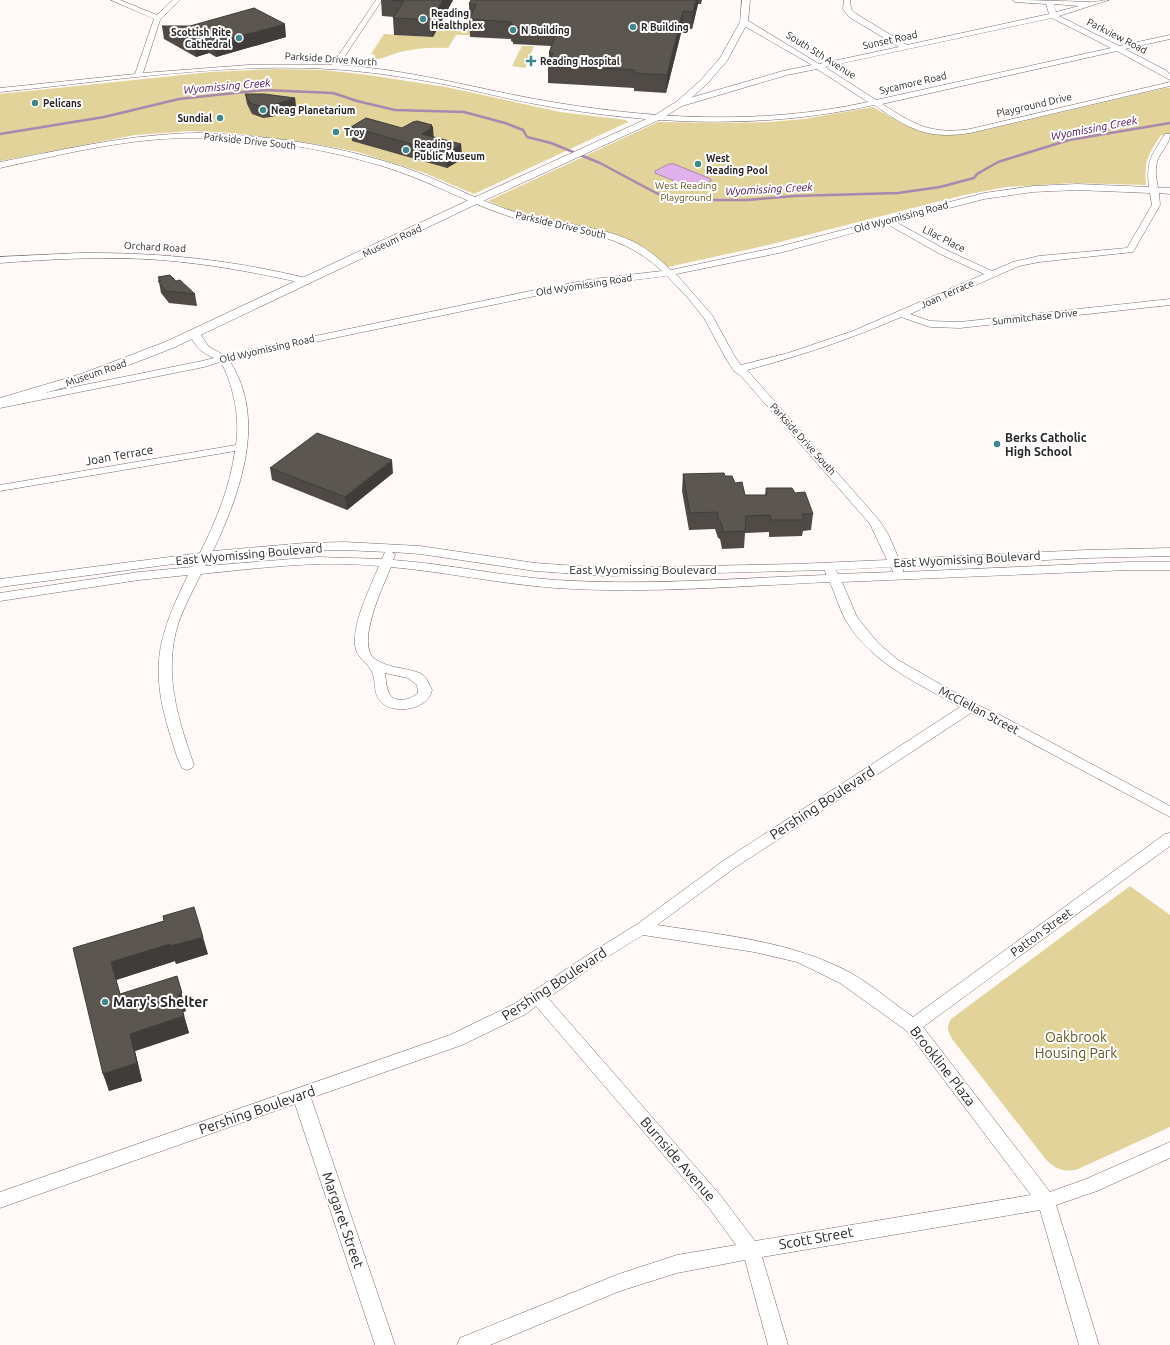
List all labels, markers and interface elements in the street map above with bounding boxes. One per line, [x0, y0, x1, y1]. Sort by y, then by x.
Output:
place label: Reading Healthplex [431, 8, 483, 31]
marker: Reading Healthplex [418, 14, 428, 24]
street label: Parkview Road [1085, 16, 1149, 56]
marker: R Building [628, 22, 638, 32]
place label: R Building [641, 22, 689, 33]
marker: N Building [508, 25, 518, 35]
place label: N Building [521, 25, 570, 36]
place label: Scottish Rite Cathedral [171, 27, 231, 50]
street label: South 5th Avenue [784, 29, 858, 81]
street label: Sunset Road [862, 29, 919, 51]
marker: Scottish Rite Cathedral [234, 33, 244, 43]
street label: Parkside Drive North [284, 50, 378, 68]
marker: Reading Hospital [525, 55, 537, 67]
place label: Reading Hospital [540, 56, 620, 67]
street label: Sycamore Road [878, 70, 948, 96]
water label: Wyomissing Creek [183, 76, 271, 96]
street label: Playground Drive [995, 91, 1073, 119]
marker: Pelicans [30, 98, 40, 108]
place label: Pelicans [43, 98, 82, 109]
marker: Neag Planetarium [258, 105, 268, 115]
place label: Neag Planetarium [271, 105, 355, 116]
place label: Sundial [177, 113, 212, 124]
marker: Sundial [215, 113, 225, 123]
water label: Wyomissing Creek [1050, 114, 1138, 142]
marker: Troy [331, 127, 341, 137]
place label: Troy [344, 127, 365, 138]
street label: Parkside Drive South [203, 131, 297, 151]
place label: Reading Public Museum [414, 139, 485, 162]
marker: Reading Public Museum [401, 145, 411, 155]
place label: West Reading Pool [706, 153, 768, 176]
marker: West Reading Pool [693, 159, 703, 169]
park label: West Reading Playground [655, 180, 717, 203]
water label: Wyomissing Creek [725, 181, 813, 197]
street label: Old Wyomissing Road [853, 199, 950, 235]
street label: Parkside Drive South [515, 209, 607, 241]
street label: Museum Road [361, 222, 423, 259]
street label: Lilac Place [921, 224, 967, 254]
street label: Orchard Road [124, 240, 186, 254]
street label: Old Wyomissing Road [535, 272, 633, 298]
street label: Joan Terrace [919, 277, 975, 311]
street label: Summitchase Drive [992, 307, 1078, 327]
street label: Old Wyomissing Road [218, 333, 316, 365]
street label: Museum Road [64, 357, 128, 389]
street label: Parkside Drive South [768, 401, 838, 477]
place label: Berks Catholic High School [1005, 431, 1087, 458]
marker: Berks Catholic High School [992, 439, 1002, 449]
street label: Joan Terrace [84, 443, 154, 467]
street label: East Wyomissing Boulevard [175, 541, 323, 567]
street label: East Wyomissing Boulevard [893, 549, 1041, 569]
street label: East Wyomissing Boulevard [569, 563, 717, 576]
street label: McClellan Street [937, 683, 1021, 737]
street label: Pershing Boulevard [767, 763, 877, 843]
street label: Patton Street [1008, 905, 1074, 959]
street label: Pershing Boulevard [499, 944, 609, 1024]
place label: Mary's Shelter [113, 994, 208, 1010]
marker: Mary's Shelter [100, 997, 110, 1007]
street label: Brookline Plaza [907, 1023, 979, 1109]
park label: Oakbrook Housing Park [1035, 1029, 1117, 1061]
street label: Pershing Boulevard [197, 1083, 317, 1137]
street label: Burnside Avenue [637, 1114, 719, 1204]
street label: Margaret Street [319, 1170, 367, 1271]
street label: Scott Street [778, 1223, 855, 1252]

